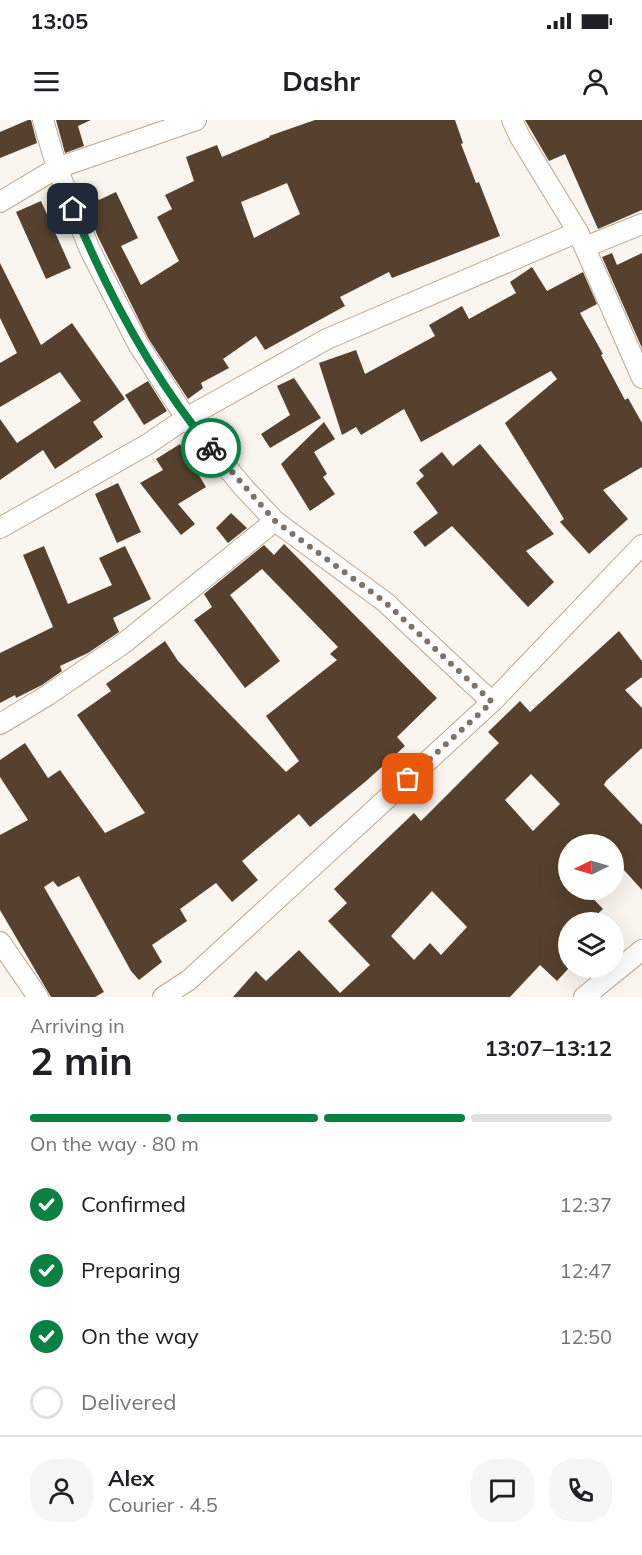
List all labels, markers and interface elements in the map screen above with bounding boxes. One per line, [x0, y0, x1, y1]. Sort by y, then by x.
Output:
text: 13:05 [30, 7, 88, 35]
text: Dashr [282, 64, 360, 98]
icon: menu [30, 65, 63, 98]
icon: person [579, 65, 612, 98]
pin [47, 183, 98, 234]
icon: home [56, 192, 89, 225]
courier [181, 418, 241, 478]
icon: bike [195, 432, 228, 465]
pin [382, 753, 433, 804]
icon: bag [391, 762, 424, 795]
north arrow [558, 834, 624, 900]
map controls [558, 834, 624, 978]
button: layers [558, 912, 624, 978]
text: Arriving in [30, 1013, 125, 1038]
text: 13:07–13:12 [484, 1034, 612, 1062]
text: 2 min [30, 1036, 133, 1085]
text: On the way · 80 m [30, 1131, 199, 1156]
icon: check [30, 1188, 63, 1221]
text: Confirmed [81, 1190, 186, 1218]
text: 12:37 [559, 1192, 612, 1217]
icon: check [30, 1254, 63, 1287]
text: Preparing [81, 1256, 181, 1284]
text: 12:47 [559, 1258, 612, 1283]
icon: check [30, 1320, 63, 1353]
text: On the way [81, 1322, 199, 1350]
text: 12:50 [559, 1324, 612, 1349]
text: Delivered [81, 1388, 176, 1416]
button: person [30, 1459, 93, 1522]
button: chat [471, 1459, 534, 1522]
button: phone [549, 1459, 612, 1522]
text: Alex [108, 1464, 154, 1492]
text: Courier · 4.5 [108, 1492, 218, 1517]

